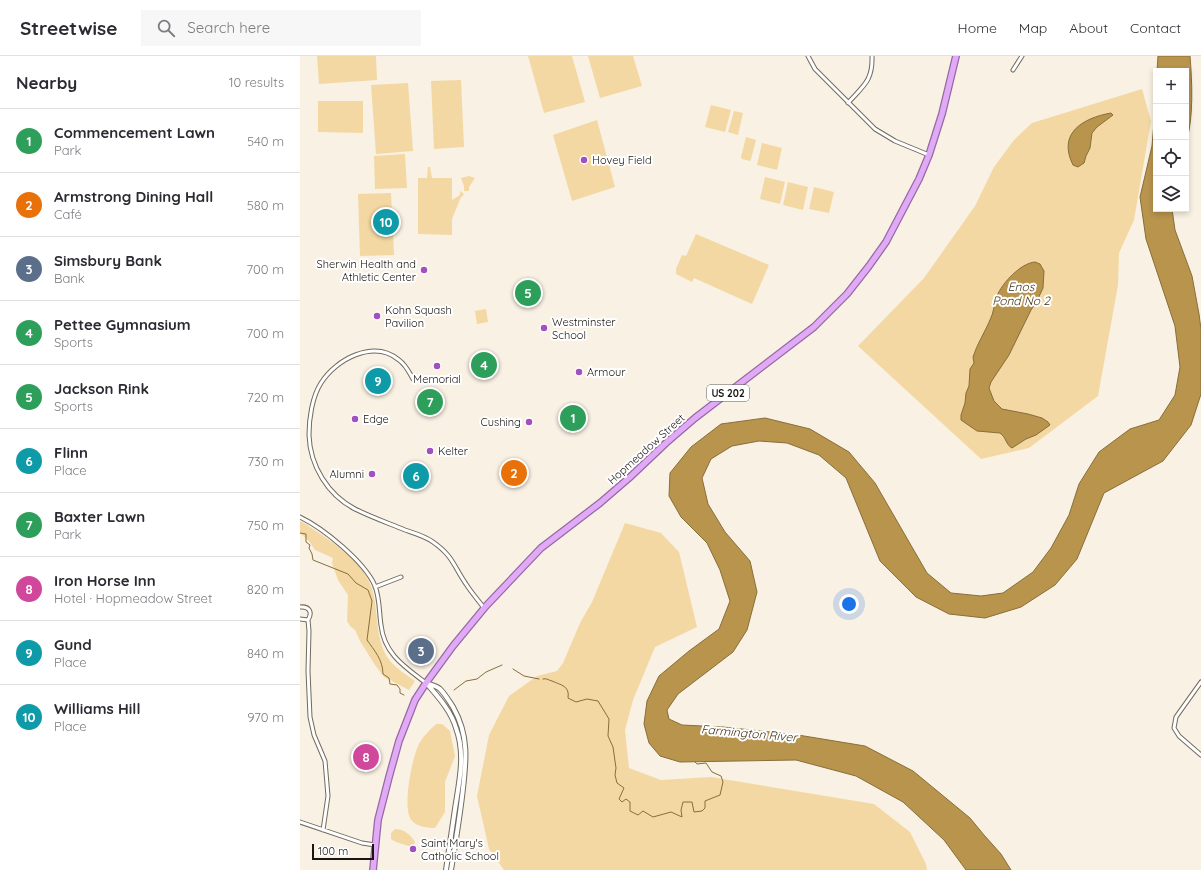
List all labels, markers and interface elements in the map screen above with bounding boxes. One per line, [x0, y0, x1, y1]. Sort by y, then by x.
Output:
search box [141, 10, 421, 46]
text: Streetwise [20, 16, 117, 40]
icon: search [155, 17, 177, 39]
text: Search here [187, 18, 270, 37]
text: Home [958, 19, 997, 37]
text: Map [1019, 19, 1047, 37]
text: About [1069, 19, 1108, 37]
text: Contact [1130, 19, 1181, 37]
map controls [1153, 68, 1189, 212]
button: + [1153, 68, 1189, 104]
text: Nearby [16, 72, 77, 93]
text: 10 results [229, 74, 284, 90]
button: − [1153, 104, 1189, 140]
text: Commencement Lawn [54, 123, 215, 142]
text: 1 [26, 133, 32, 149]
text: 540 m [247, 133, 284, 149]
button: locate [1153, 140, 1189, 176]
text: Park [54, 142, 82, 158]
place label: Hovey Field [592, 153, 652, 167]
marker: Hovey Field [579, 155, 589, 165]
button: layers [1153, 176, 1189, 212]
text: Armstrong Dining Hall [54, 187, 213, 206]
text: 2 [25, 197, 33, 213]
text: 580 m [247, 197, 284, 213]
text: Café [54, 206, 82, 222]
pin: 10 [373, 207, 399, 237]
text: Simsbury Bank [54, 251, 162, 270]
place label: Sherwin Health and Athletic Center [317, 257, 417, 284]
text: 3 [26, 261, 32, 277]
text: 700 m [246, 261, 284, 277]
marker: Sherwin Health and Athletic Center [419, 265, 429, 275]
text: Bank [54, 270, 85, 286]
pin: 5 [515, 278, 541, 308]
water label: Enos Pond No 2 [992, 279, 1051, 308]
place label: Kohn Squash Pavilion [385, 303, 452, 330]
marker: Kohn Squash Pavilion [372, 311, 382, 321]
text: Pettee Gymnasium [54, 315, 191, 334]
place label: Westminster School [552, 315, 616, 342]
marker: Westminster School [539, 323, 549, 333]
text: 4 [25, 325, 33, 341]
text: 700 m [246, 325, 284, 341]
text: Sports [54, 334, 93, 350]
pin: 4 [471, 350, 497, 380]
marker: Memorial [432, 361, 442, 371]
place label: Armour [587, 365, 626, 379]
pin: 9 [365, 366, 391, 396]
marker: Armour [574, 367, 584, 377]
place label: Memorial [413, 372, 461, 386]
text: Jackson Rink [54, 379, 149, 398]
road number: US 202 [707, 385, 749, 401]
pin: 7 [417, 387, 443, 417]
text: 5 [25, 389, 33, 405]
text: 720 m [247, 389, 284, 405]
text: Sports [54, 398, 93, 414]
pin: 1 [560, 403, 586, 433]
street label: Hopmeadow Street [605, 411, 688, 487]
place label: Edge [363, 412, 389, 426]
marker: Edge [350, 414, 360, 424]
place label: Cushing [481, 415, 521, 429]
marker: Cushing [524, 417, 534, 427]
text: Flinn [54, 443, 88, 462]
place label: Kelter [438, 444, 469, 458]
marker: Kelter [425, 446, 435, 456]
text: 6 [25, 453, 33, 469]
text: 730 m [247, 453, 284, 469]
pin: 2 [501, 458, 527, 488]
pin: 6 [403, 461, 429, 491]
text: Place [54, 462, 87, 478]
place label: Alumni [329, 467, 364, 481]
marker: Alumni [367, 469, 377, 479]
text: Baxter Lawn [54, 507, 145, 526]
text: 7 [25, 517, 33, 533]
text: 750 m [247, 517, 284, 533]
text: Park [54, 526, 82, 542]
text: Iron Horse Inn [54, 571, 156, 590]
text: 8 [25, 581, 33, 597]
text: 820 m [247, 581, 284, 597]
text: Hotel · Hopmeadow Street [54, 590, 212, 606]
your location [839, 594, 859, 614]
text: Gund [54, 635, 92, 654]
pin: 3 [408, 636, 434, 666]
text: 9 [25, 645, 33, 661]
text: 840 m [247, 645, 284, 661]
text: Place [54, 654, 87, 670]
text: Williams Hill [54, 699, 140, 718]
text: 10 [22, 709, 36, 725]
text: 970 m [247, 709, 284, 725]
text: Place [54, 718, 87, 734]
water label: Farmington River [700, 721, 799, 745]
pin: 8 [353, 742, 379, 772]
place label: Saint Mary's Catholic School [421, 836, 499, 863]
scale bar [312, 842, 374, 861]
text: 100 m [318, 844, 348, 858]
marker: Saint Mary's Catholic School [408, 844, 418, 854]

